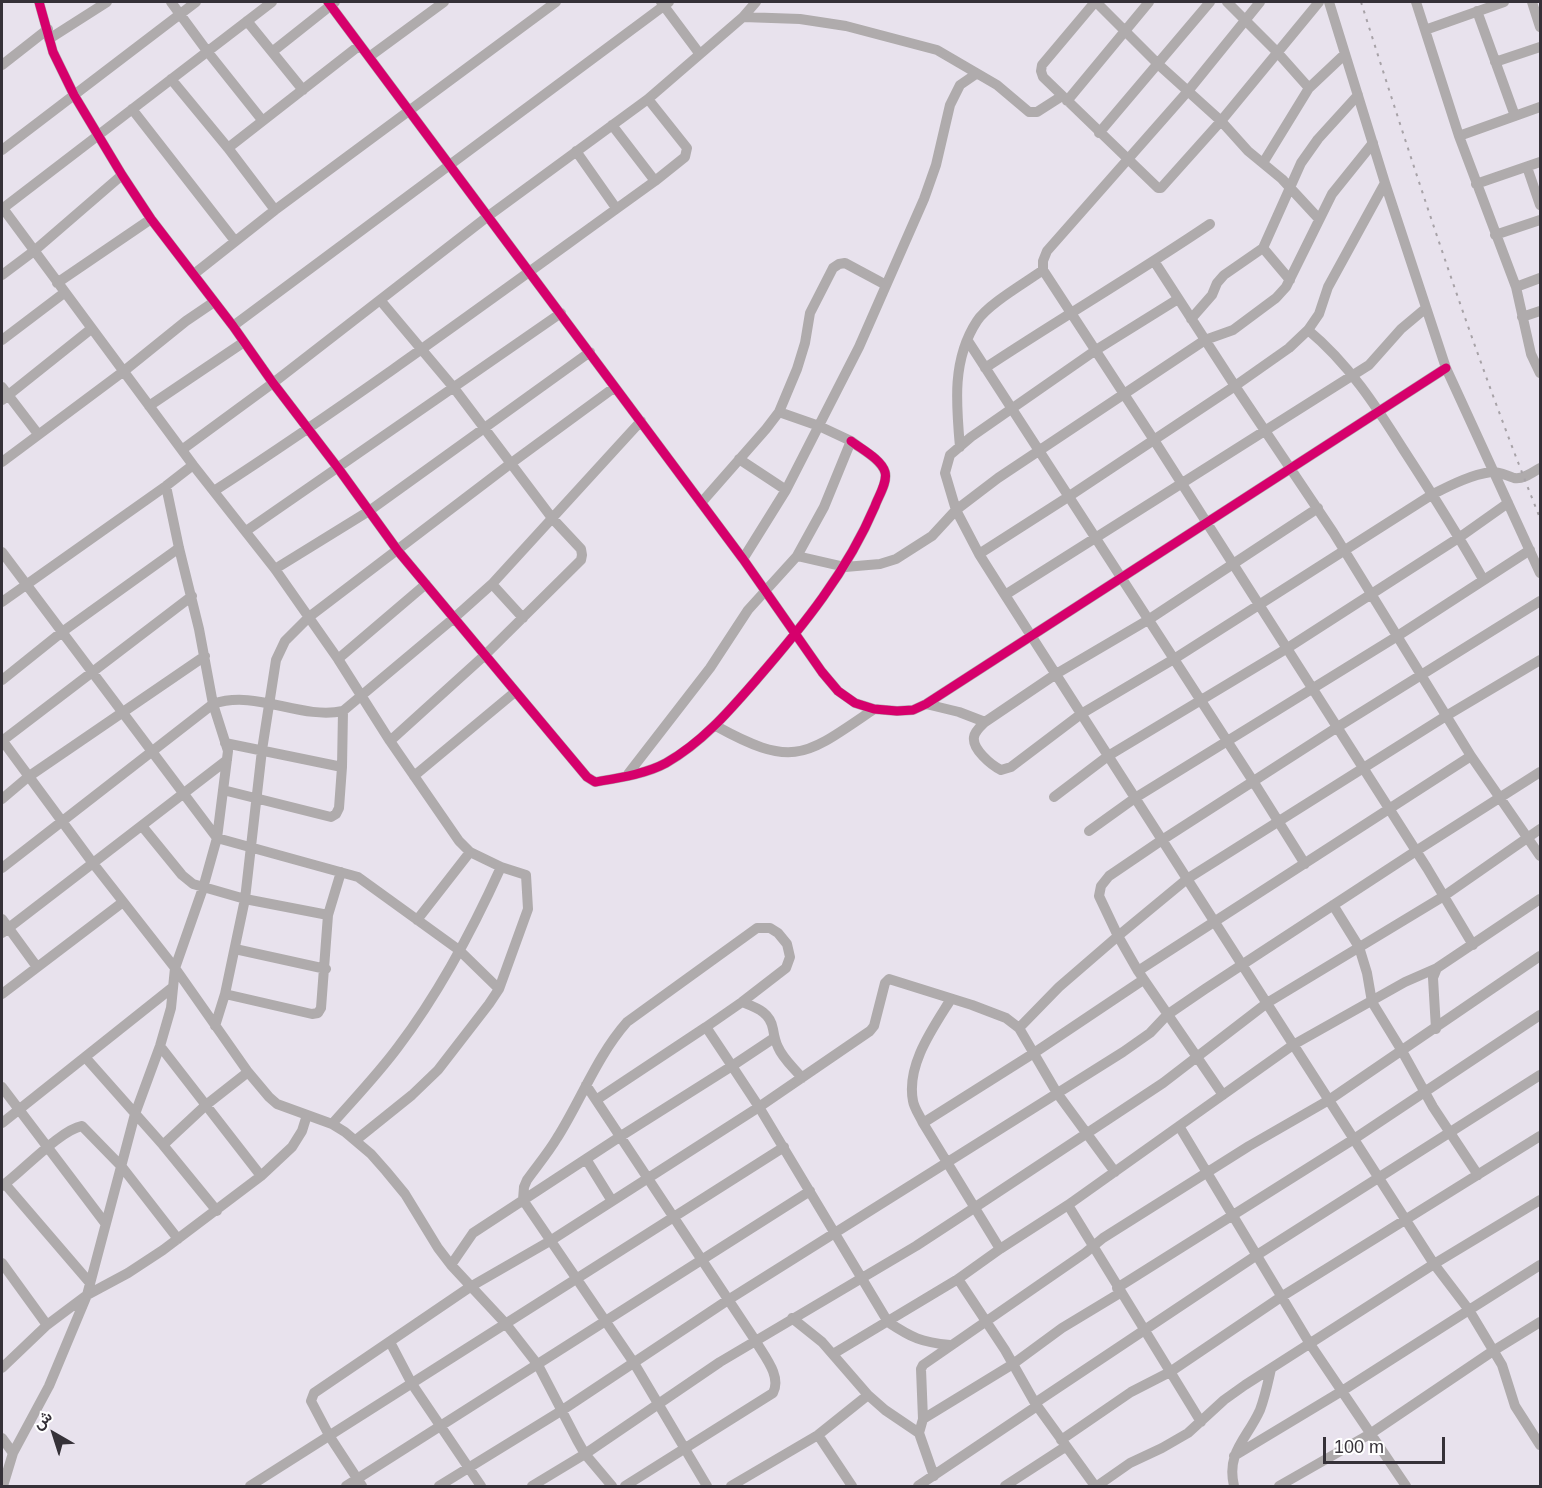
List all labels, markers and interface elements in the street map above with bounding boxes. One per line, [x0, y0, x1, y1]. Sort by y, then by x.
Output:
north arrow [24, 1404, 84, 1464]
text: ش [30, 1407, 55, 1432]
scale bar [1326, 1425, 1448, 1463]
text: 100 m [1334, 1437, 1384, 1457]

